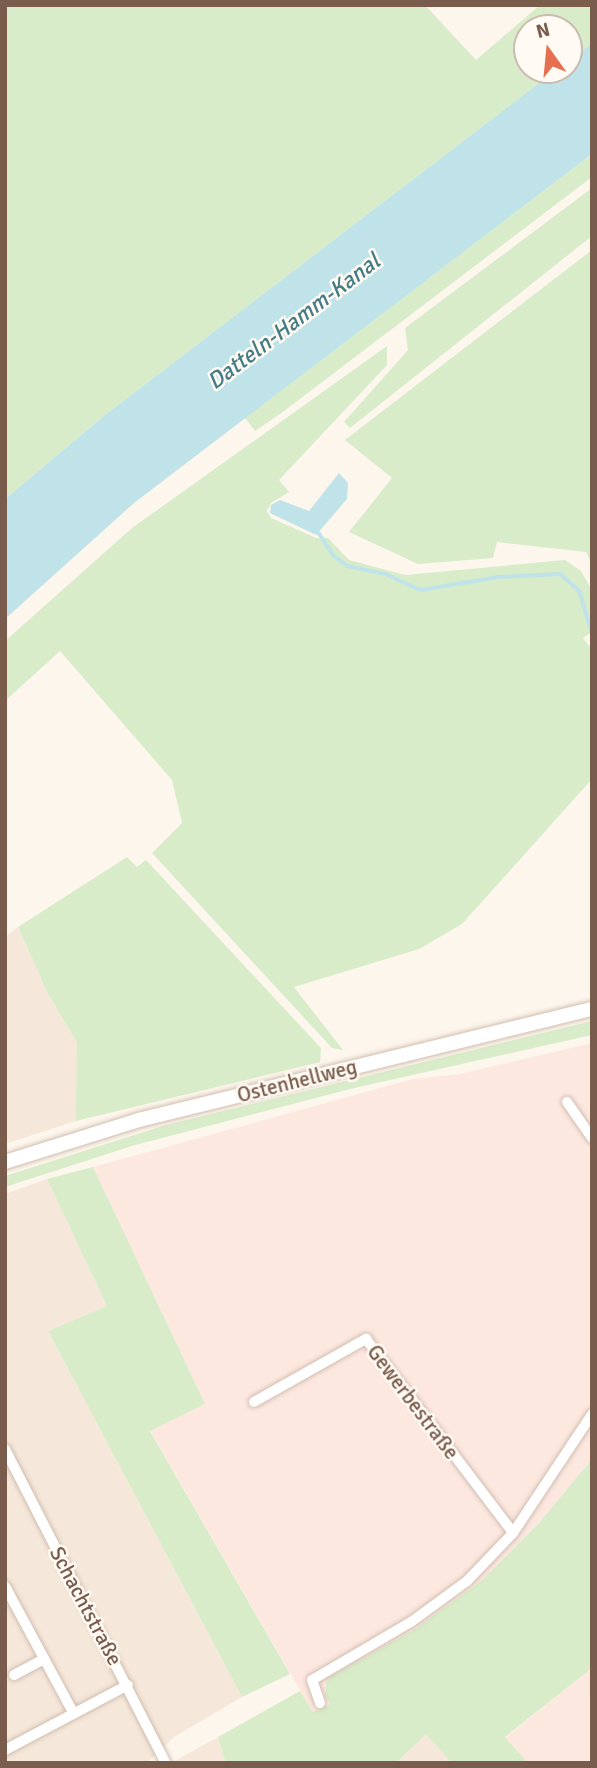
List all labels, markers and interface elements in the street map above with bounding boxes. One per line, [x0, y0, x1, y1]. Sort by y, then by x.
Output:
north arrow [513, 14, 583, 84]
text: N [534, 17, 553, 44]
water label: Datteln-Hamm-Kanal [202, 248, 386, 396]
street label: Ostenhellweg [235, 1054, 359, 1108]
street label: Gewerbestraße [362, 1340, 464, 1464]
street label: Schachtstraße [44, 1542, 128, 1670]

